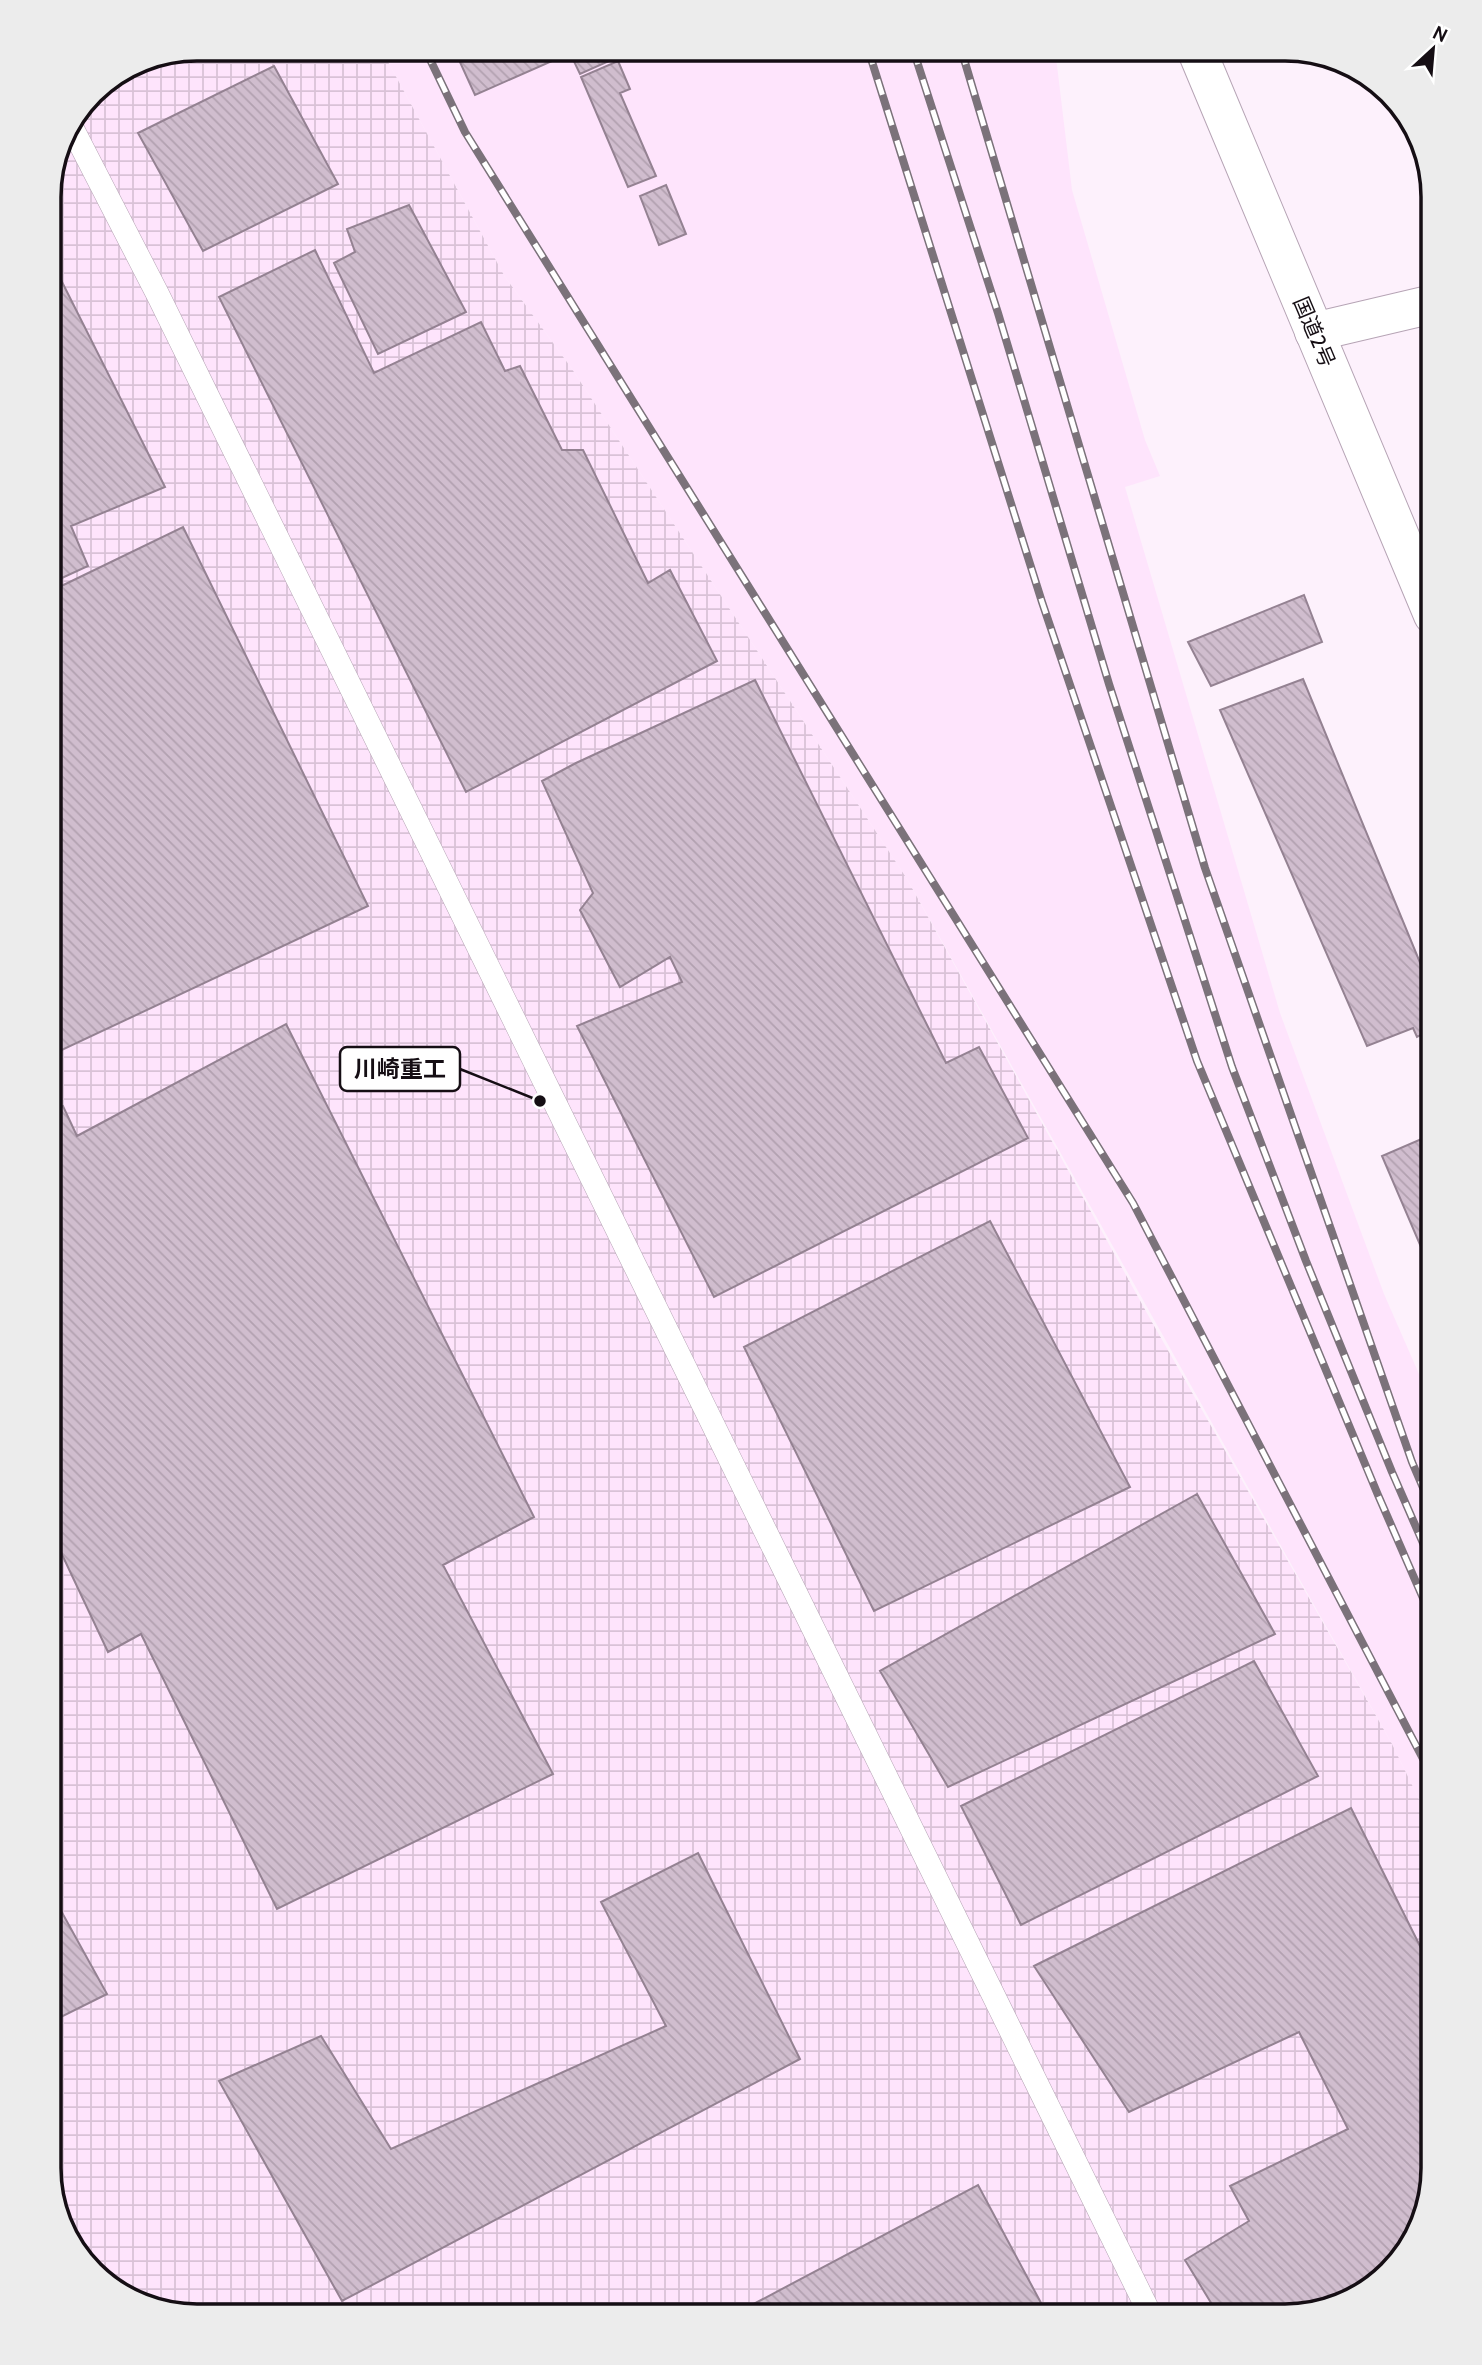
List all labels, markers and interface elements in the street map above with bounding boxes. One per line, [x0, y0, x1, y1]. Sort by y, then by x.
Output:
north arrow [1398, 14, 1468, 84]
text: N [1429, 21, 1451, 47]
street label: 国道2号 [1288, 293, 1340, 371]
callout: 川崎重工 [340, 1047, 460, 1091]
text: 川崎重工 [354, 1055, 446, 1083]

